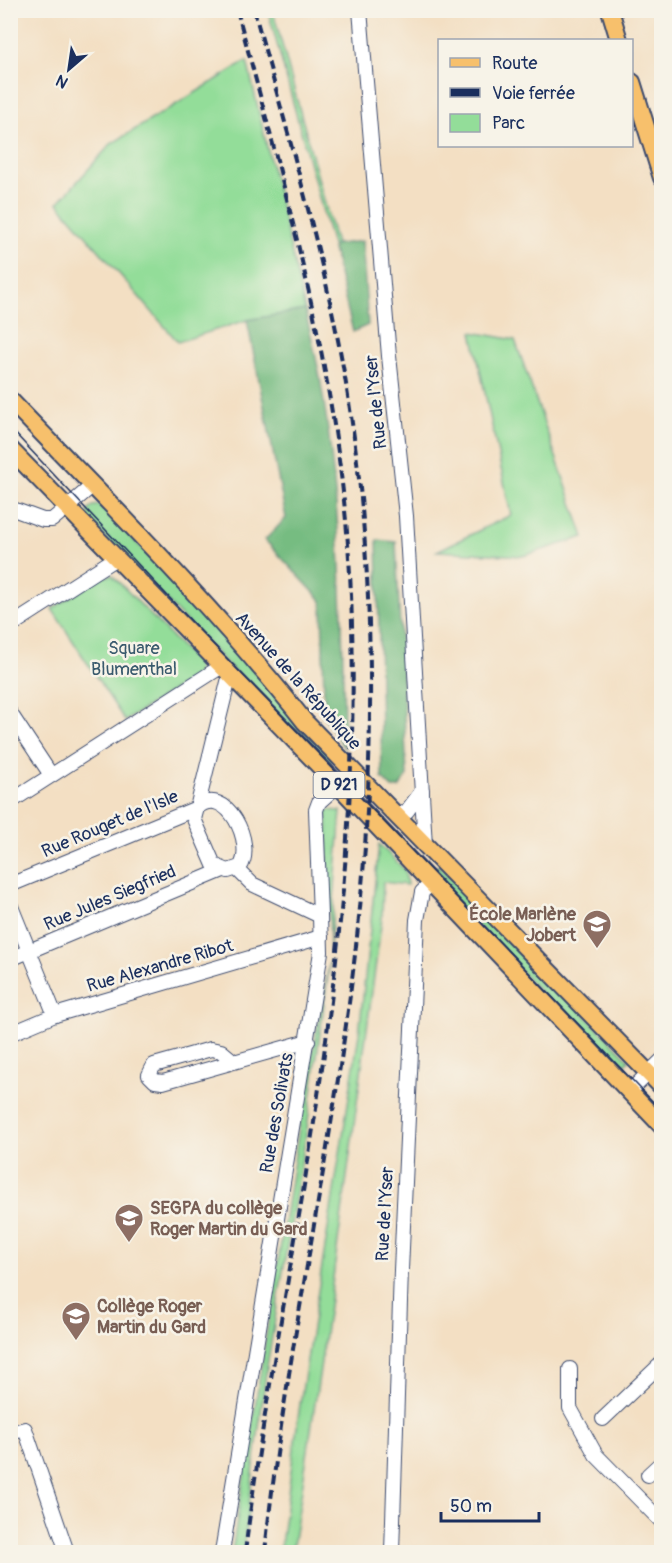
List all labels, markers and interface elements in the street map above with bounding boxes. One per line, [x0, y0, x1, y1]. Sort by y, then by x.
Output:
north arrow [39, 39, 99, 99]
legend [438, 39, 633, 147]
text: Route [492, 52, 537, 75]
text: N [52, 70, 72, 93]
text: Voie ferrée [492, 82, 575, 105]
text: Parc [492, 112, 525, 135]
street label: Rue de l'Yser [360, 353, 392, 450]
street label: Avenue de la République [230, 607, 366, 755]
park label: Square Blumenthal [91, 637, 177, 681]
road number: D 921 [314, 772, 364, 798]
street label: Rue Rouget de l'Isle [38, 785, 182, 863]
street label: Rue Jules Siegfried [40, 860, 180, 936]
place label: École Marlène Jobert [469, 903, 577, 947]
school or university icon: École Marlène Jobert [581, 908, 613, 950]
street label: Rue Alexandre Ribot [84, 934, 237, 998]
street label: Rue des Solivats [255, 1051, 299, 1175]
street label: Rue de l'Yser [371, 1166, 399, 1262]
place label: SEGPA du collège Roger Martin du Gard [150, 1197, 308, 1241]
school or university icon: SEGPA du collège Roger Martin du Gard [113, 1202, 145, 1244]
place label: Collège Roger Martin du Gard [97, 1295, 206, 1339]
school or university icon: Collège Roger Martin du Gard [60, 1300, 92, 1342]
scale bar [441, 1485, 538, 1523]
text: 50 m [450, 1495, 492, 1518]

